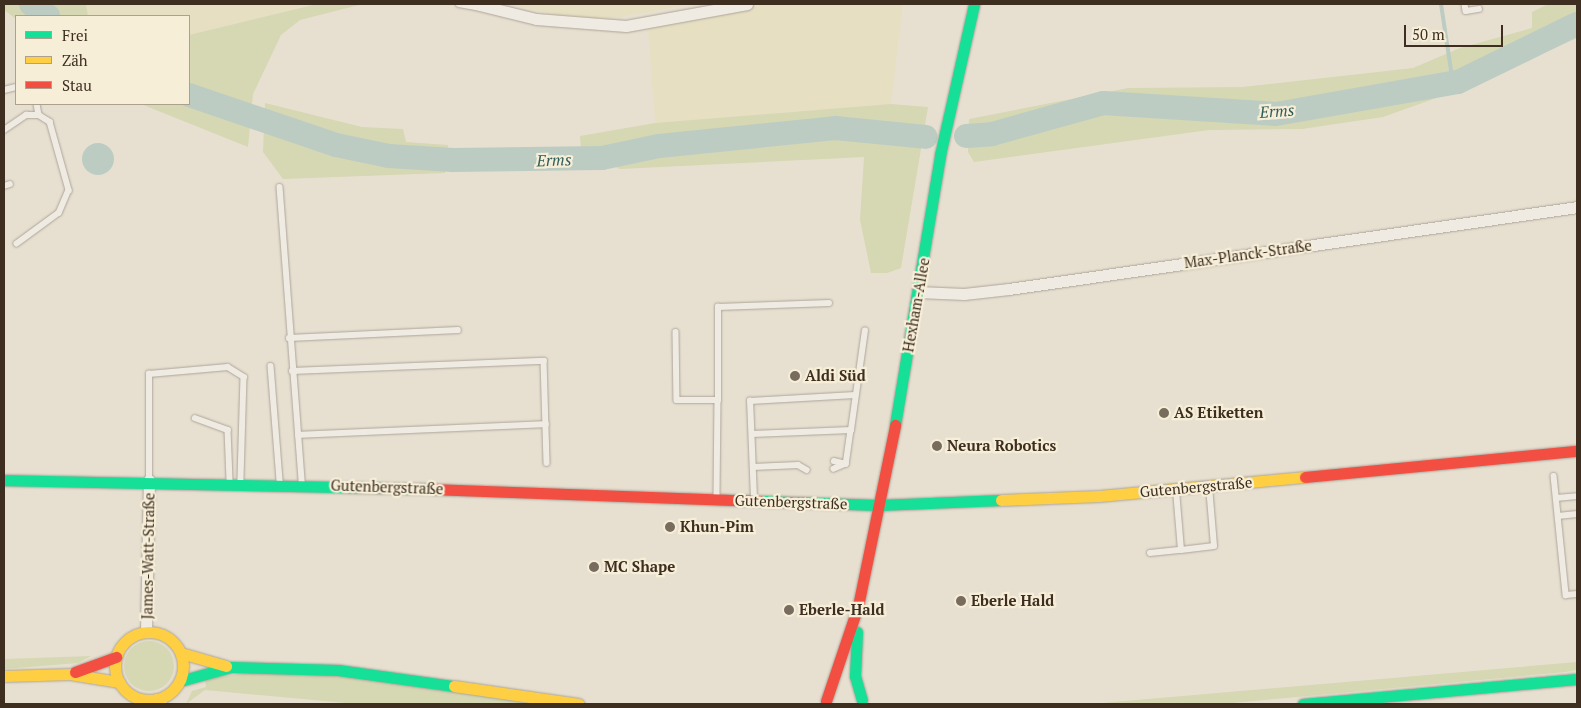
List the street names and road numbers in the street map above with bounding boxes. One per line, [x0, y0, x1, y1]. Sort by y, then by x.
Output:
street label: Max-Planck-Straße [1183, 236, 1313, 272]
street label: Hexham-Allee [899, 256, 933, 354]
street label: Gutenbergstraße [1139, 473, 1253, 501]
street label: Gutenbergstraße [330, 476, 444, 498]
street label: Gutenbergstraße [734, 491, 848, 513]
street label: James-Watt-Straße [138, 492, 158, 620]

